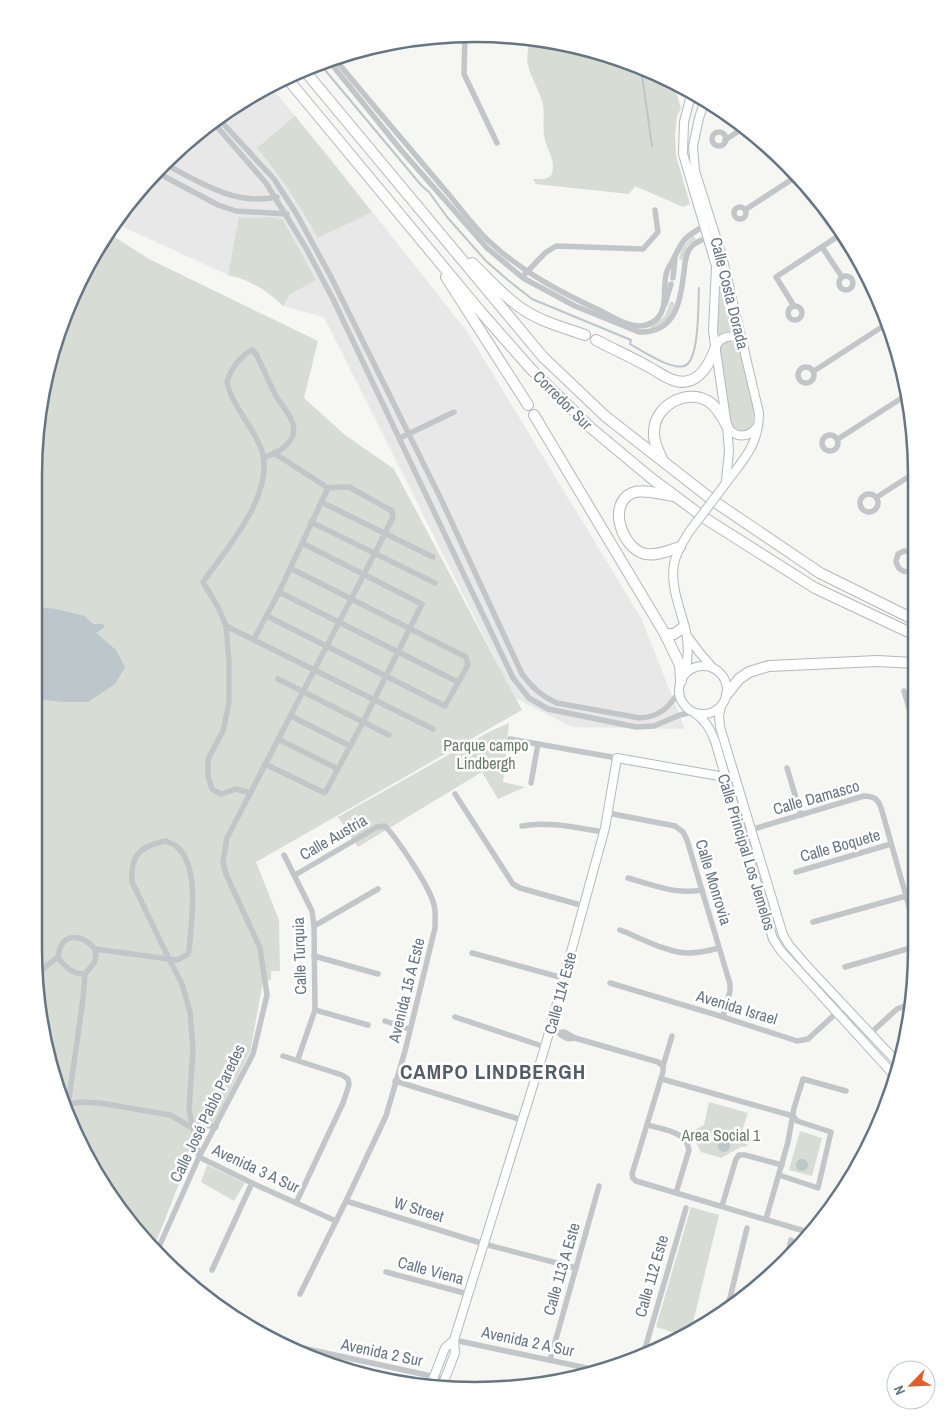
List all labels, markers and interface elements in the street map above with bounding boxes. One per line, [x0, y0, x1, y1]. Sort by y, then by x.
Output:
street label: Calle Costa Dorada [705, 235, 755, 352]
street label: Corredor Sur [528, 365, 598, 435]
park label: Parque campo Lindbergh [443, 734, 529, 774]
street label: Calle Principal Los Jemelos [713, 771, 781, 933]
street label: Calle Damasco [770, 774, 862, 820]
street label: Calle Austria [295, 809, 371, 865]
street label: Calle Boquete [797, 823, 883, 867]
street label: Calle Monrovia [691, 837, 738, 928]
street label: Calle Turquia [287, 916, 311, 995]
street label: Avenida 15 A Este [382, 935, 430, 1046]
street label: Calle 114 Este [538, 949, 582, 1037]
street label: Avenida Israel [693, 984, 780, 1030]
street label: Calle José Pablo Paredes [164, 1040, 250, 1186]
district label: CAMPO LINDBERGH [400, 1057, 586, 1086]
park label: Area Social 1 [681, 1124, 761, 1146]
street label: Avenida 3 A Sur [208, 1138, 304, 1198]
street label: W Street [391, 1191, 447, 1227]
street label: Calle 113 A Este [537, 1220, 585, 1318]
street label: Calle 112 Este [629, 1232, 673, 1320]
street label: Calle Viena [396, 1251, 467, 1290]
street label: Avenida 2 A Sur [479, 1320, 577, 1362]
street label: Avenida 2 Sur [338, 1332, 425, 1372]
north arrow [886, 1360, 936, 1410]
text: N [889, 1383, 909, 1398]

